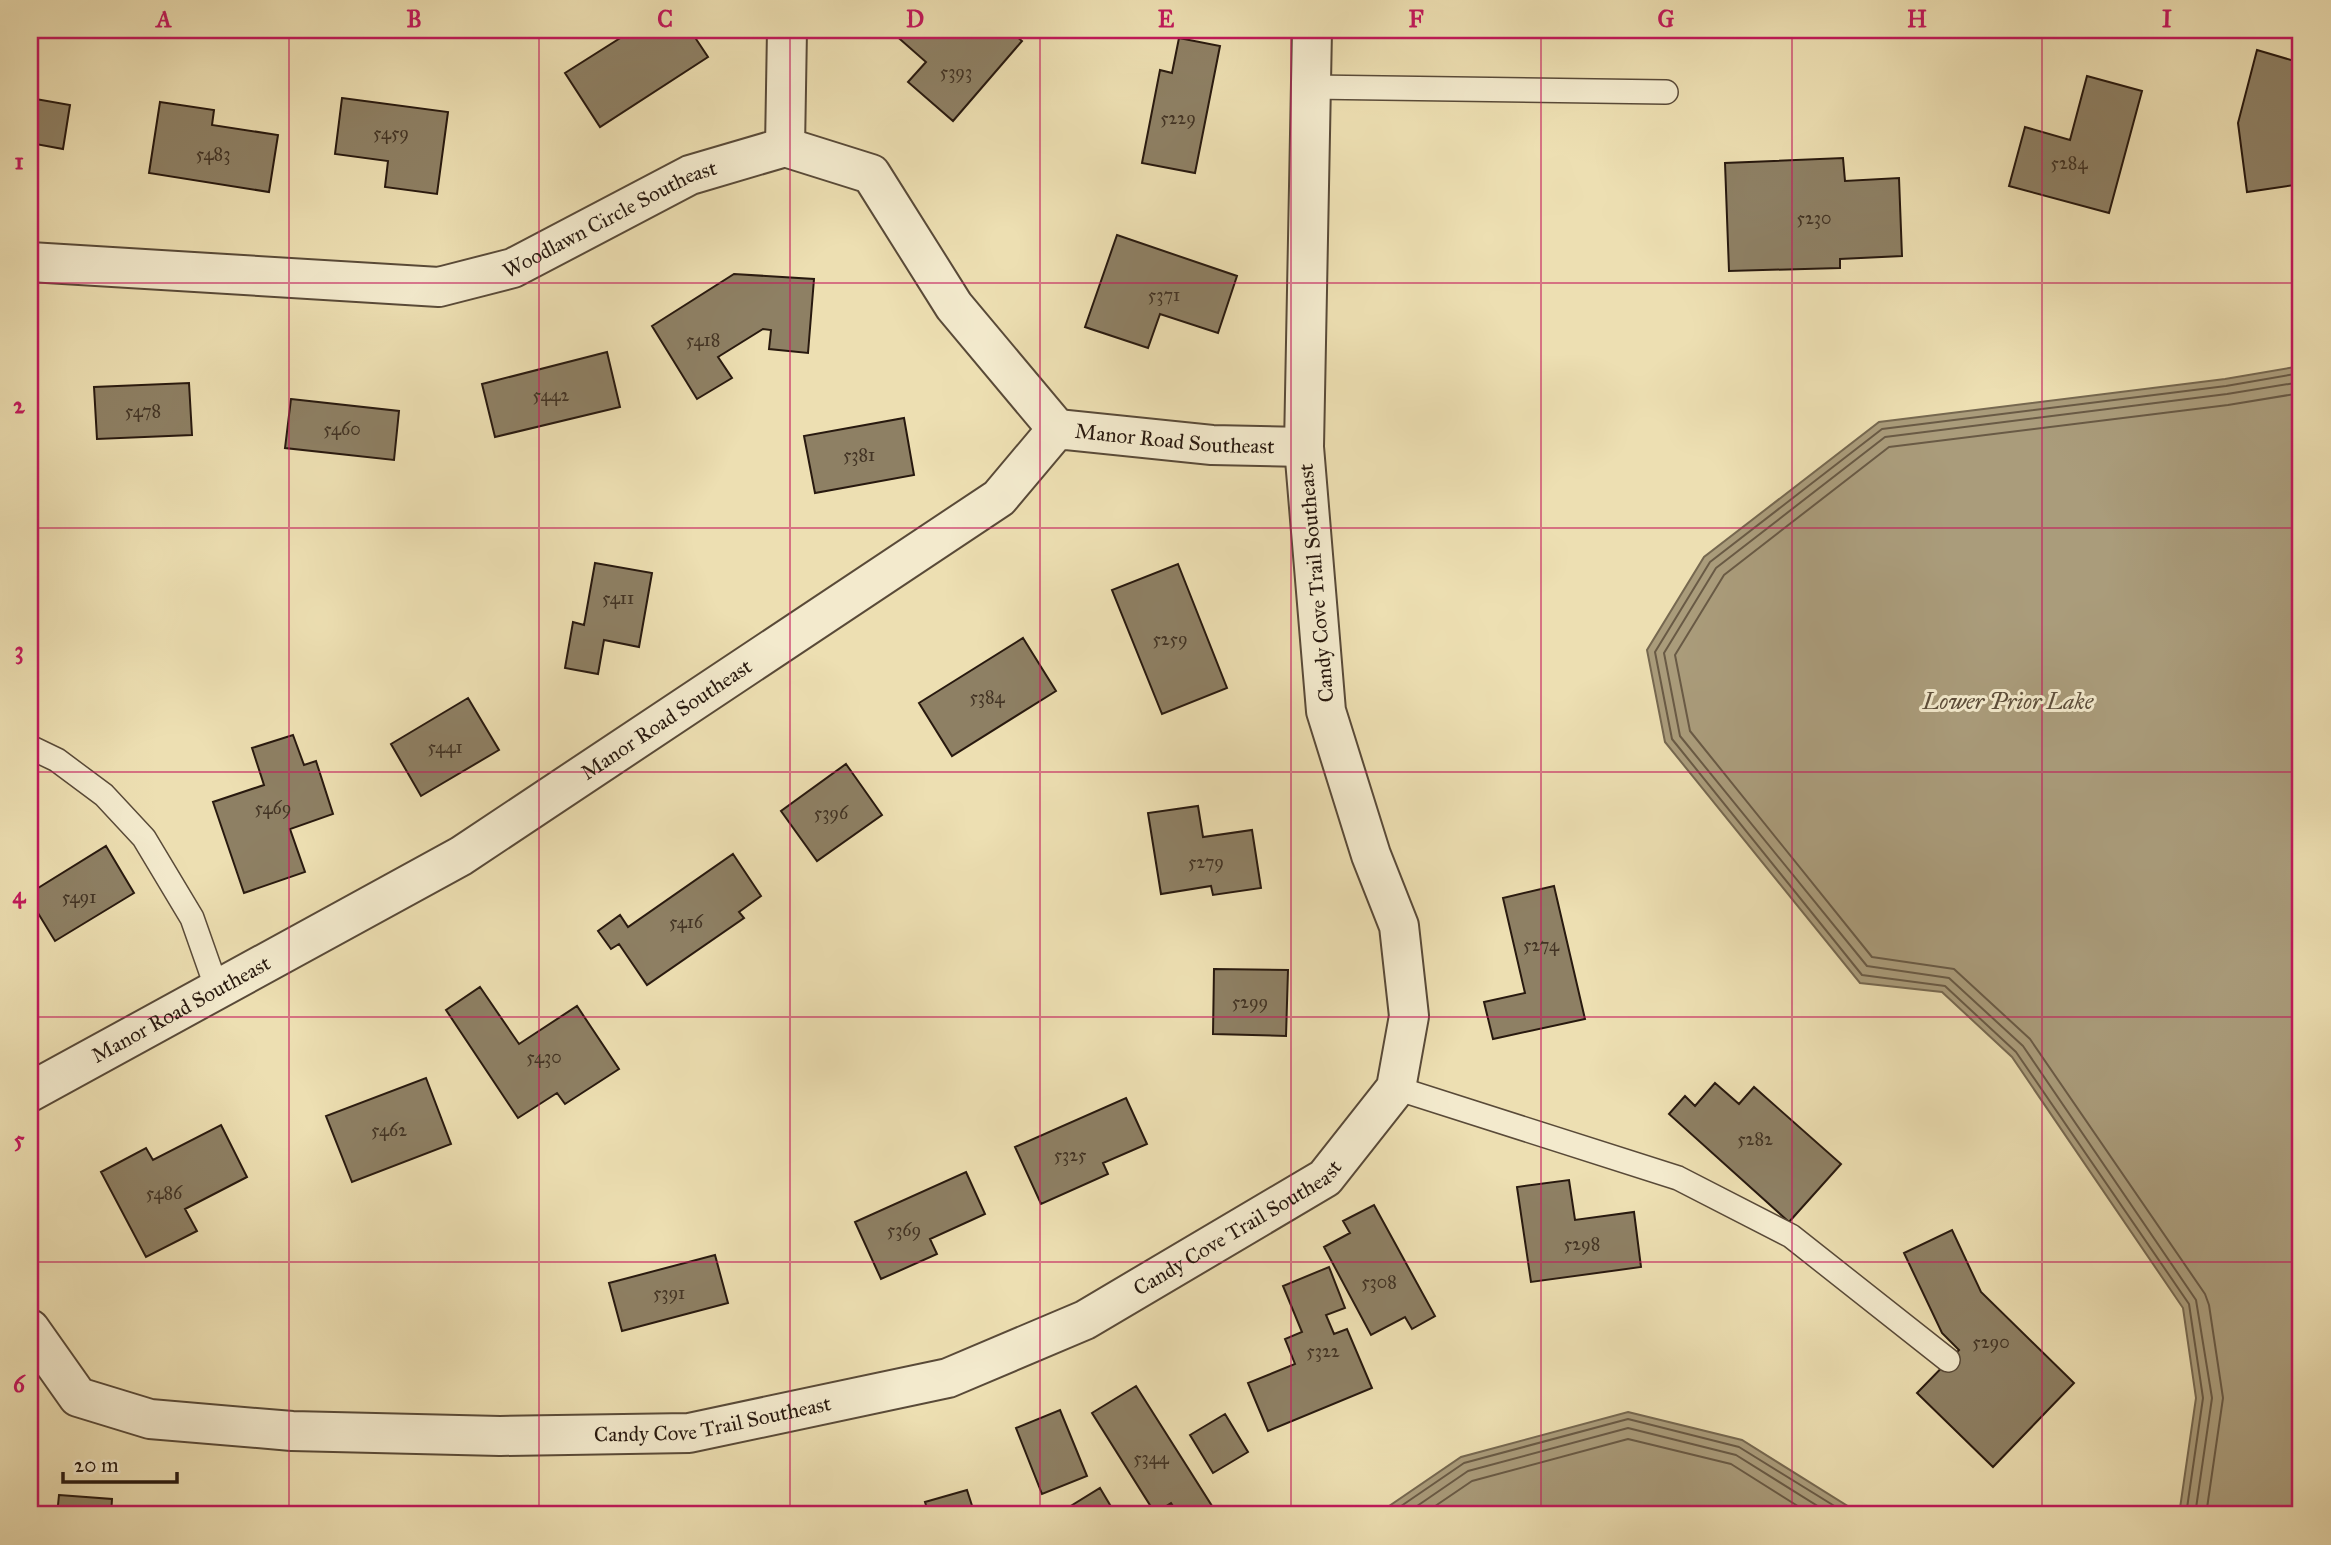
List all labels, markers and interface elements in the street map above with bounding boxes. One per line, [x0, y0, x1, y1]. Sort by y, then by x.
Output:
text: A [154, 5, 172, 33]
text: B [406, 5, 422, 33]
text: C [657, 5, 673, 33]
text: D [906, 5, 924, 33]
text: E [1158, 5, 1175, 33]
text: F [1408, 5, 1424, 33]
text: G [1658, 5, 1675, 33]
text: H [1907, 5, 1927, 33]
text: I [2162, 5, 2172, 33]
house number: 5393 [940, 61, 972, 83]
house number: 5229 [1160, 107, 1196, 129]
house number: 5459 [373, 122, 409, 144]
house number: 5483 [196, 143, 230, 165]
text: 1 [14, 147, 24, 175]
house number: 5284 [2051, 152, 2088, 174]
street label: Woodlawn Circle Southeast [499, 155, 720, 284]
house number: 5230 [1797, 207, 1831, 229]
house number: 5371 [1148, 284, 1180, 306]
house number: 5418 [686, 329, 720, 351]
house number: 5442 [533, 384, 570, 406]
text: 2 [13, 391, 25, 419]
house number: 5478 [125, 400, 161, 422]
house number: 5460 [323, 418, 361, 440]
street label: Manor Road Southeast [1074, 418, 1275, 459]
house number: 5381 [843, 444, 875, 466]
street label: Candy Cove Trail Southeast [1293, 462, 1339, 704]
house number: 5411 [602, 587, 634, 609]
house number: 5259 [1152, 628, 1188, 650]
text: 3 [14, 636, 24, 665]
street label: Manor Road Southeast [576, 653, 757, 786]
house number: 5384 [969, 686, 1006, 708]
water label: Lower Prior Lake [1922, 687, 2094, 715]
house number: 5441 [427, 736, 463, 758]
house number: 5469 [255, 797, 291, 819]
house number: 5396 [814, 802, 849, 824]
house number: 5279 [1188, 851, 1224, 873]
text: 4 [13, 881, 27, 909]
house number: 5491 [62, 886, 96, 908]
house number: 5416 [669, 911, 704, 933]
house number: 5274 [1523, 934, 1560, 956]
street label: Manor Road Southeast [87, 950, 275, 1069]
house number: 5299 [1232, 991, 1268, 1013]
house number: 5430 [526, 1046, 562, 1068]
house number: 5462 [371, 1119, 407, 1141]
text: 5 [14, 1125, 25, 1153]
house number: 5282 [1737, 1128, 1773, 1150]
house number: 5325 [1054, 1144, 1087, 1166]
street label: Candy Cove Trail Southeast [1129, 1154, 1348, 1301]
house number: 5486 [146, 1182, 183, 1204]
house number: 5369 [887, 1219, 921, 1241]
house number: 5298 [1564, 1233, 1600, 1255]
house number: 5308 [1361, 1271, 1397, 1293]
house number: 5391 [653, 1282, 685, 1304]
house number: 5290 [1972, 1331, 2010, 1353]
house number: 5322 [1306, 1340, 1340, 1362]
text: 6 [13, 1370, 26, 1398]
street label: Candy Cove Trail Southeast [594, 1390, 834, 1448]
scale bar [63, 1440, 177, 1484]
house number: 5344 [1133, 1447, 1170, 1469]
text: 20 m [74, 1452, 119, 1478]

